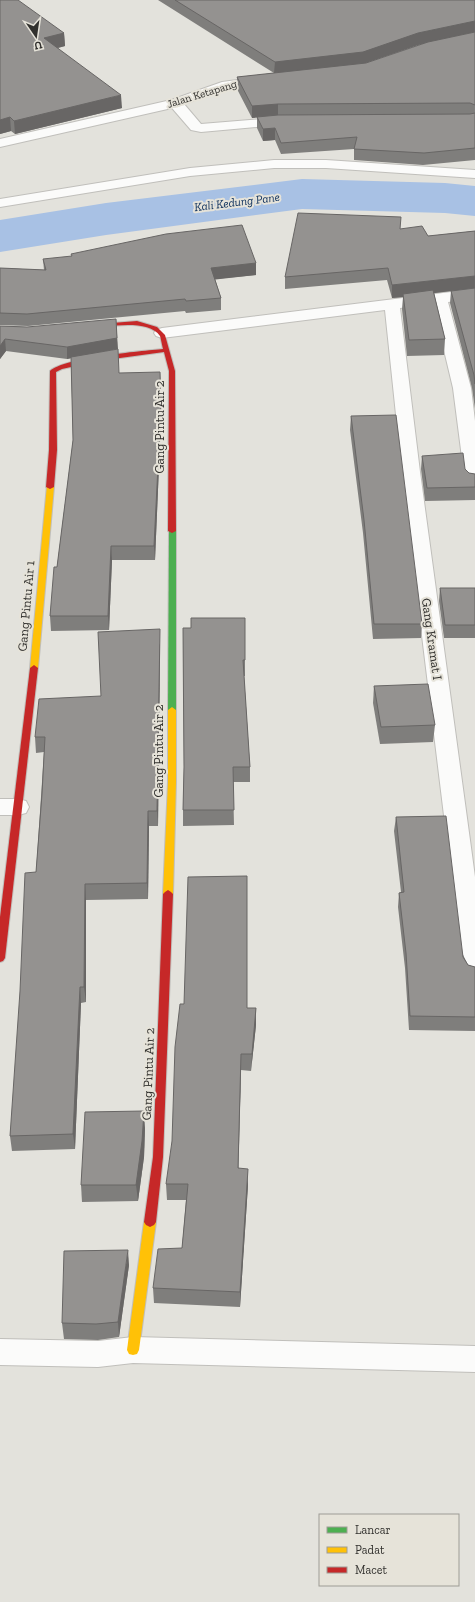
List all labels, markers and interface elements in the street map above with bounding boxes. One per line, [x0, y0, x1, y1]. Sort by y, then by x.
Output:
north arrow [16, 16, 56, 56]
text: U [33, 38, 43, 52]
street label: Jalan Ketapang [166, 77, 238, 111]
water label: Kali Kedung Pane [193, 190, 281, 214]
street label: Gang Pintu Air 2 [152, 380, 167, 473]
street label: Gang Pintu Air 1 [15, 560, 37, 652]
street label: Gang Kramat I [419, 597, 445, 681]
street label: Gang Pintu Air 2 [151, 704, 166, 797]
street label: Gang Pintu Air 2 [139, 1027, 157, 1121]
legend [319, 1514, 459, 1586]
text: Lancar [355, 1523, 391, 1537]
text: Padat [355, 1543, 385, 1557]
text: Macet [355, 1563, 387, 1577]

